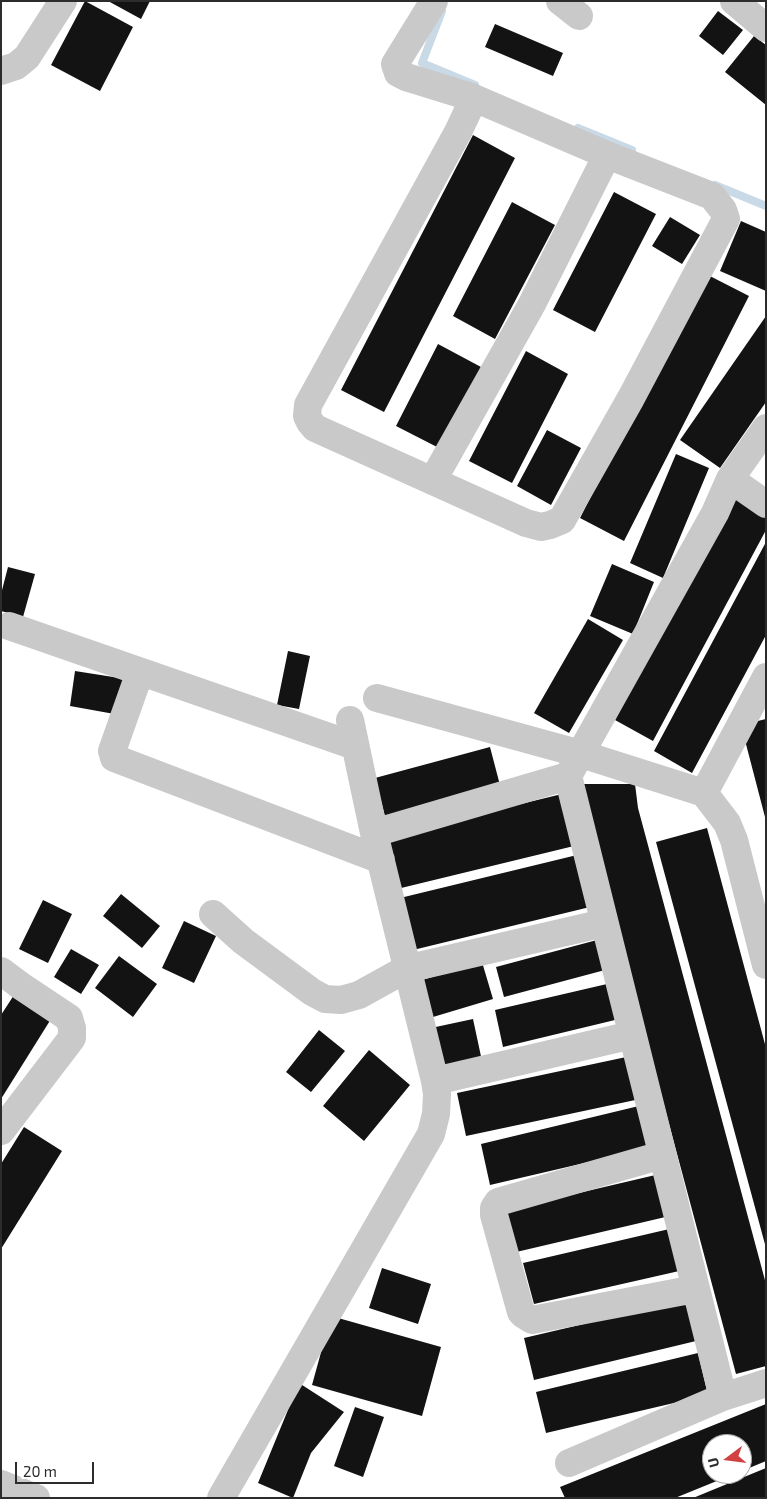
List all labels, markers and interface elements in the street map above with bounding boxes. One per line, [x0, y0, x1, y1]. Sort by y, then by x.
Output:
north arrow [702, 1434, 752, 1484]
scale bar [18, 1452, 96, 1484]
text: U [704, 1456, 722, 1470]
text: 20 m [23, 1462, 57, 1480]

